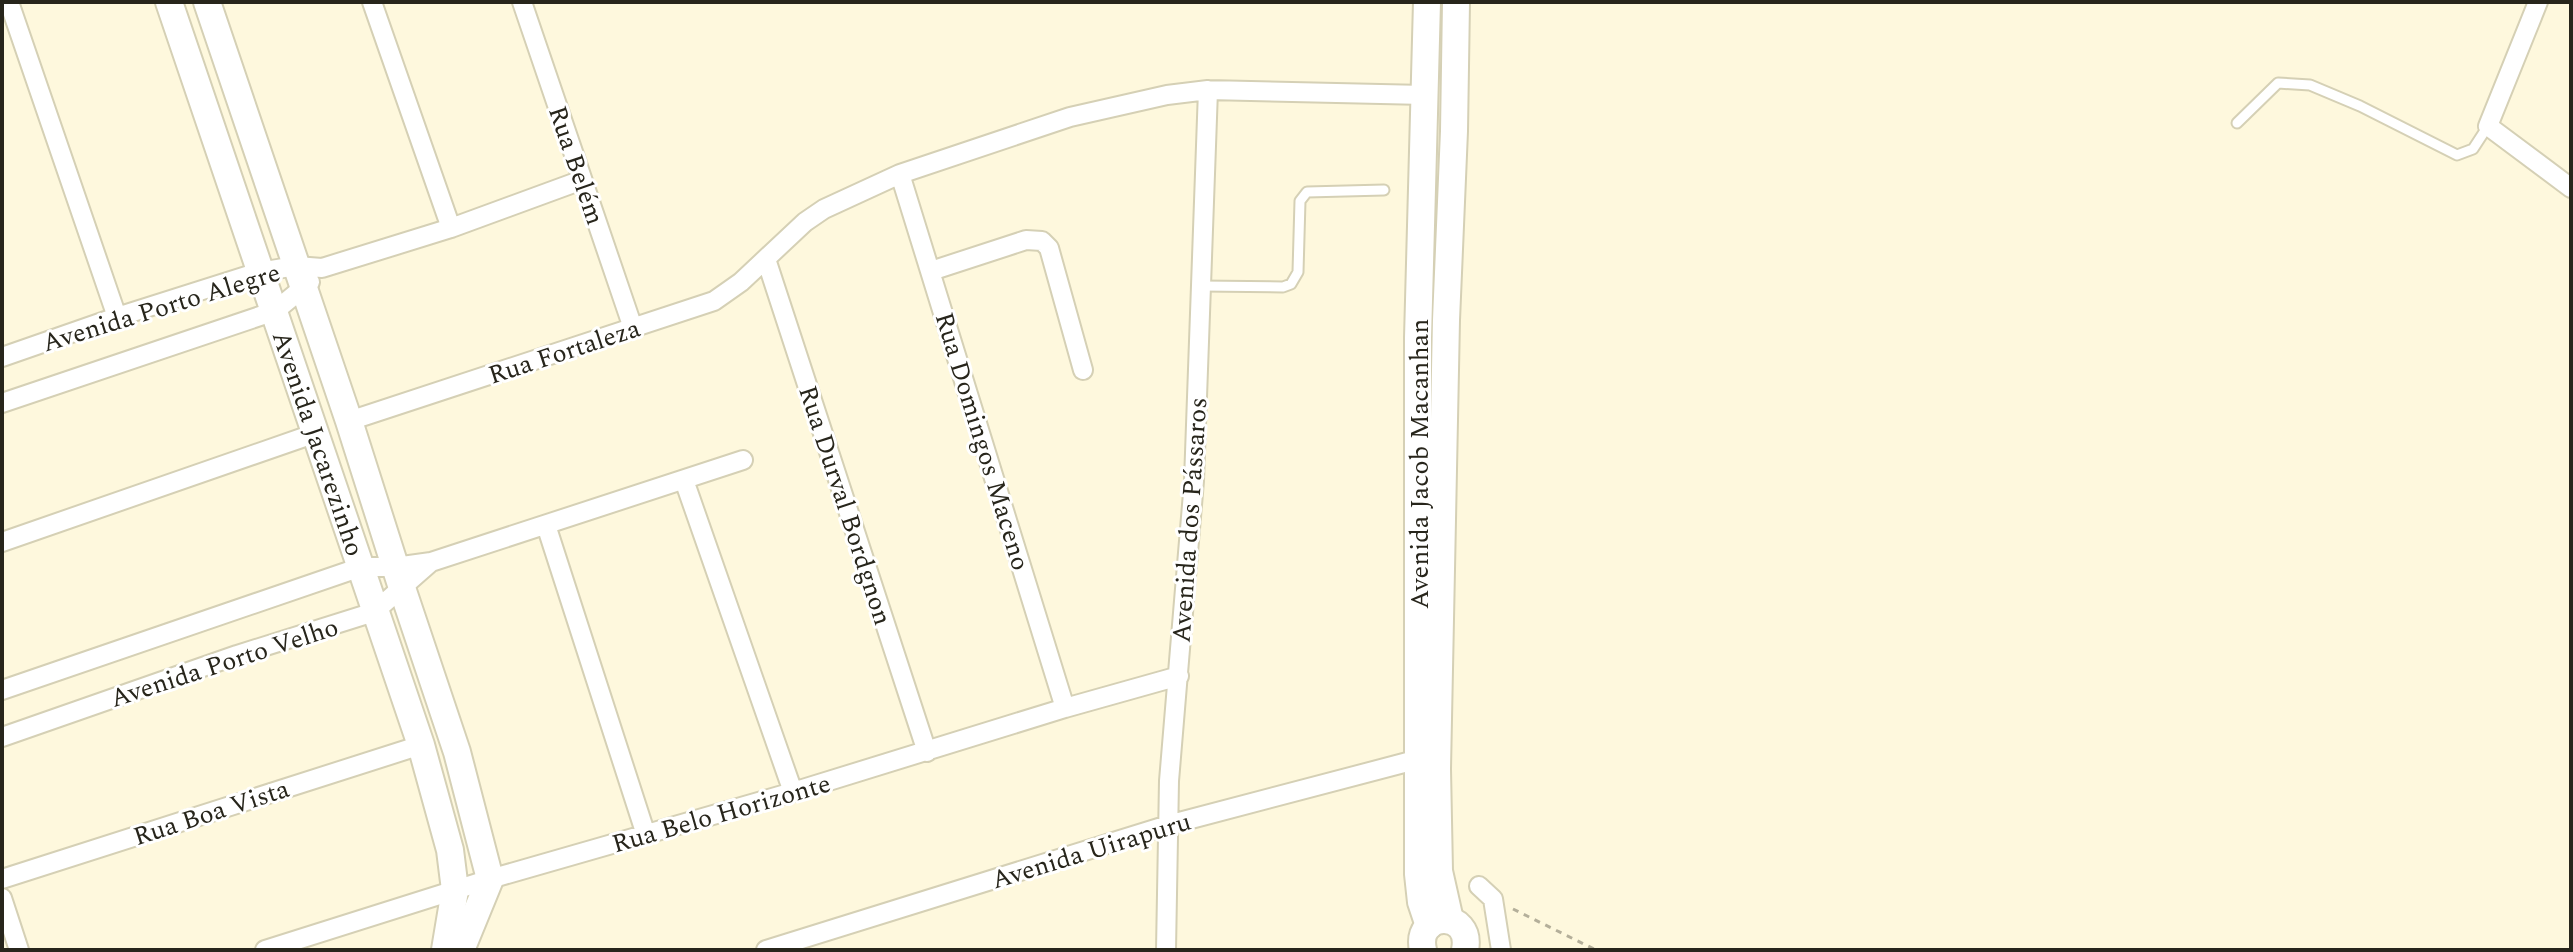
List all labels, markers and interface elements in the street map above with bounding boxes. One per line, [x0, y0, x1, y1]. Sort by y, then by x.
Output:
street label: Rua Belém [537, 100, 615, 230]
street label: Avenida Porto Alegre [37, 253, 285, 363]
street label: Rua Domingos Maceno [924, 307, 1040, 575]
street label: Rua Fortaleza [483, 308, 646, 395]
street label: Avenida Jacob Macanhan [1400, 319, 1440, 609]
street label: Avenida Jacarezinho [261, 326, 375, 562]
street label: Rua Durval Bordgnon [787, 380, 903, 630]
street label: Avenida dos Pássaros [1161, 396, 1219, 644]
street label: Avenida Porto Velho [105, 607, 344, 719]
street label: Rua Belo Horizonte [607, 764, 835, 864]
street label: Rua Boa Vista [128, 769, 295, 857]
street label: Avenida Uirapuru [987, 802, 1196, 900]

